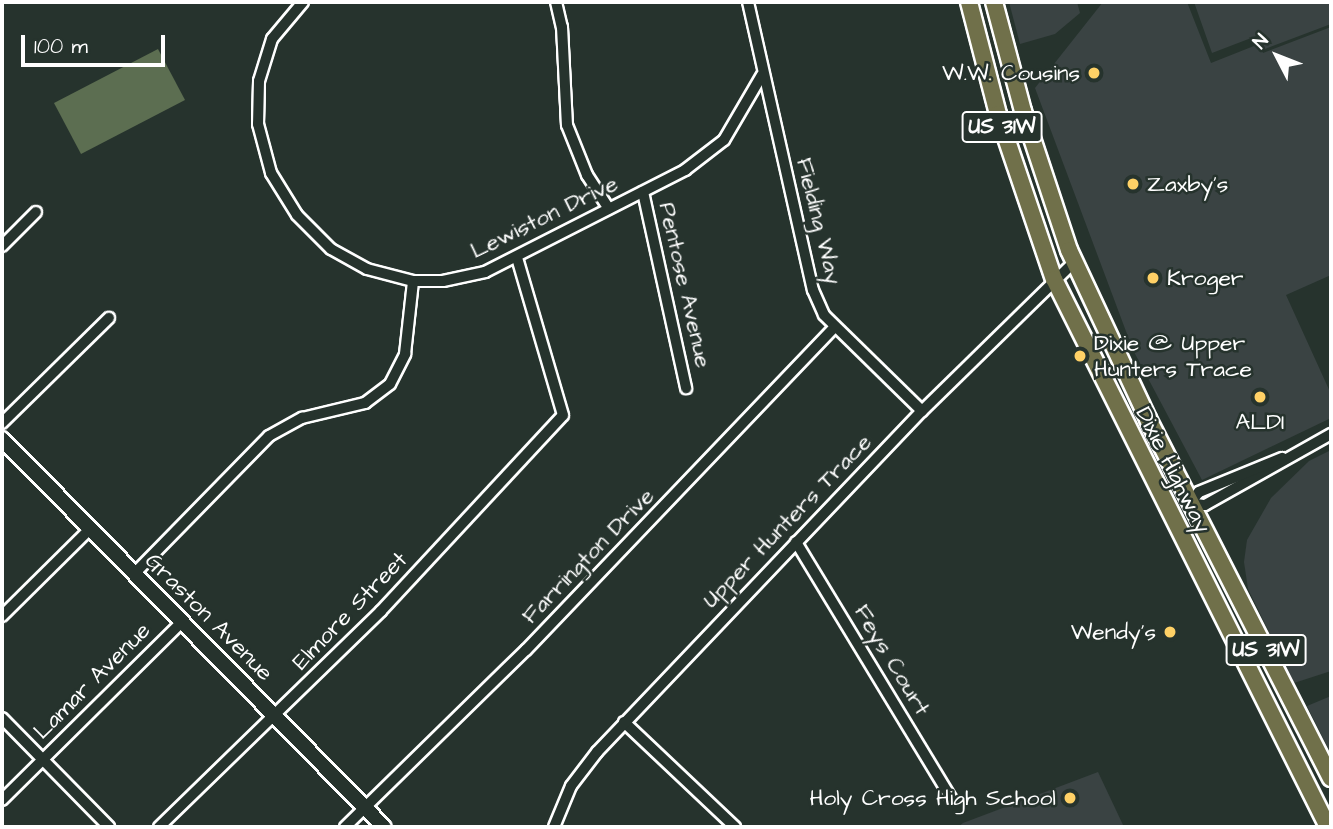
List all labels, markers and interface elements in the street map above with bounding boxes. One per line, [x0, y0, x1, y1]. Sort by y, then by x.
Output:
scale bar [24, 21, 168, 65]
north arrow [1242, 21, 1312, 91]
text: N [1247, 28, 1275, 55]
text: 100 m [34, 32, 88, 61]
place label: W.W. Cousins [942, 59, 1080, 87]
marker: W.W. Cousins [1086, 65, 1102, 81]
road number: US 31W [960, 110, 1044, 144]
street label: Fielding Way [790, 155, 848, 287]
street label: Lewiston Drive [466, 169, 622, 265]
place label: Zaxby's [1147, 170, 1228, 198]
marker: Zaxby's [1125, 176, 1141, 192]
street label: Pentose Avenue [653, 200, 717, 370]
place label: Kroger [1167, 264, 1244, 292]
marker: Kroger [1145, 270, 1161, 286]
place label: Dixie @ Upper Hunters Trace [1094, 329, 1252, 383]
marker: Dixie @ Upper Hunters Trace [1072, 348, 1088, 364]
marker: ALDI [1252, 389, 1268, 405]
street label: Dixie Highway [1129, 402, 1217, 538]
place label: ALDI [1235, 408, 1285, 436]
street label: Upper Hunters Trace [697, 428, 877, 614]
street label: Farrington Drive [516, 482, 660, 630]
street label: Elmore Street [287, 546, 413, 676]
street label: Graston Avenue [139, 547, 279, 687]
street label: Feys Court [848, 599, 936, 721]
street label: Lamar Avenue [28, 617, 156, 745]
place label: Wendy's [1071, 618, 1156, 646]
marker: Wendy's [1162, 624, 1178, 640]
road number: US 31W [1224, 632, 1308, 668]
place label: Holy Cross High School [809, 784, 1056, 812]
marker: Holy Cross High School [1062, 790, 1078, 806]

